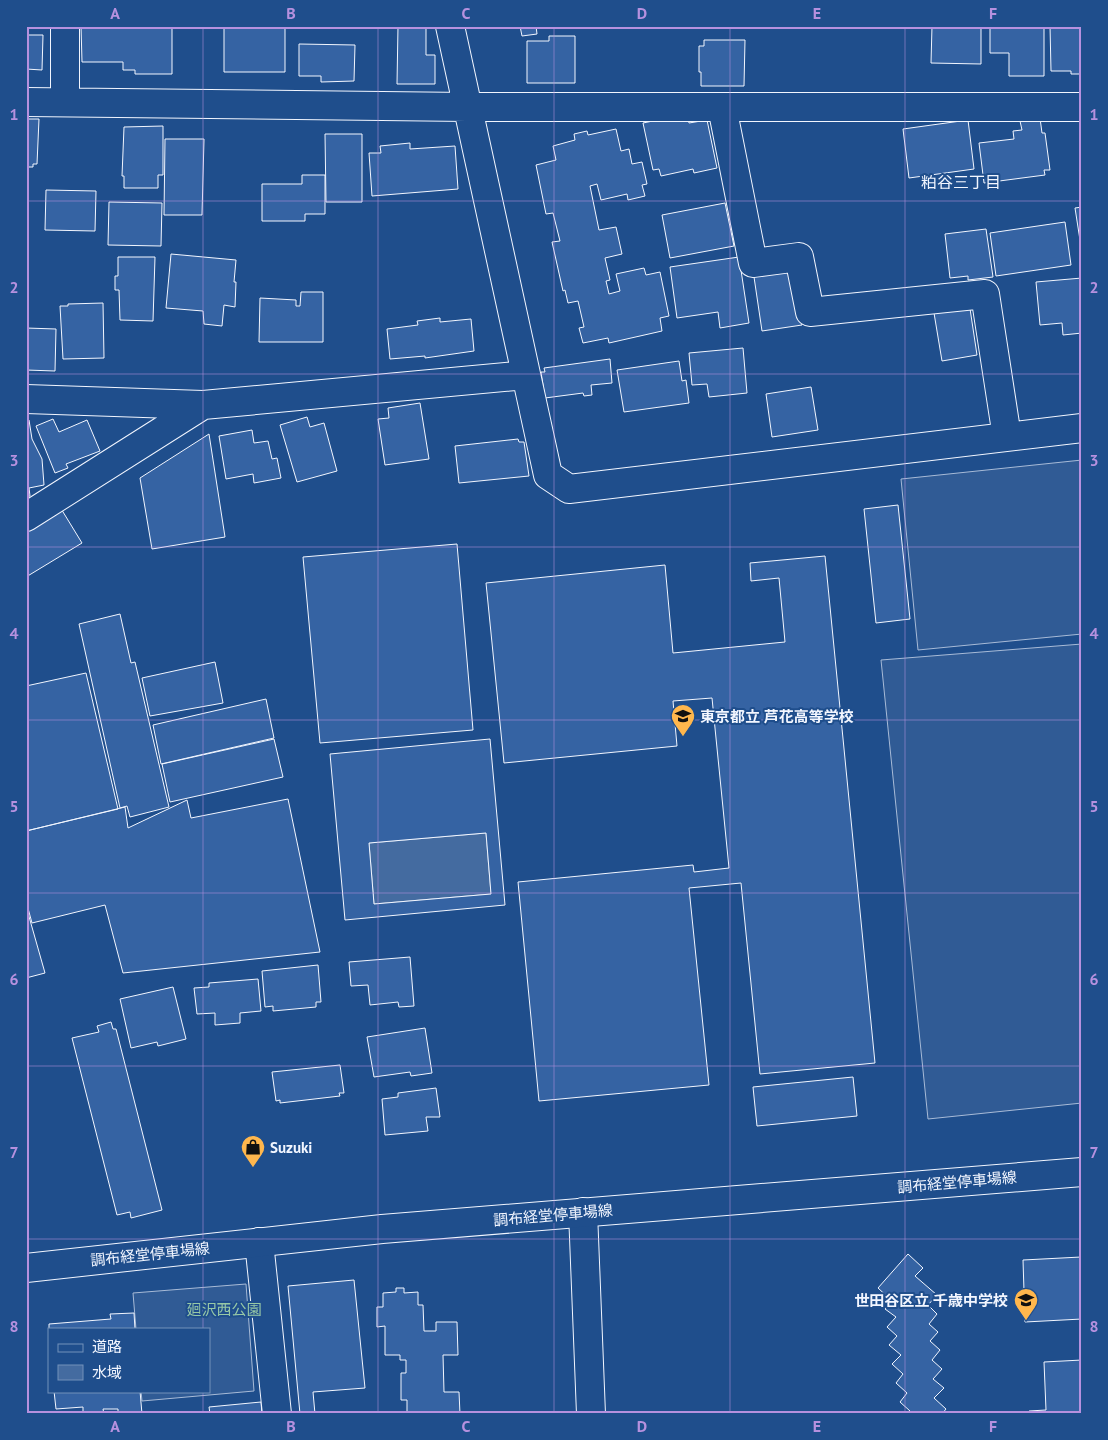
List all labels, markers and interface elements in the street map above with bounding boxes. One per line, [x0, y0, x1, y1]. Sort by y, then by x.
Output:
text: A [110, 3, 120, 23]
text: B [286, 3, 296, 23]
text: C [462, 3, 471, 23]
text: D [637, 3, 647, 23]
text: E [813, 3, 821, 23]
text: F [989, 3, 997, 23]
text: 1 [9, 104, 19, 124]
text: 1 [1089, 104, 1099, 124]
district label: 粕谷三丁目 [921, 172, 1001, 192]
text: 2 [9, 277, 19, 297]
text: 2 [1089, 277, 1099, 297]
text: 3 [9, 450, 19, 470]
text: 3 [1089, 450, 1099, 470]
text: 4 [9, 623, 19, 643]
text: 4 [1089, 623, 1099, 643]
school or university icon: 東京都立 芦花高等学校 [670, 703, 696, 737]
place label: 東京都立 芦花高等学校 [700, 707, 854, 726]
text: 5 [9, 796, 19, 816]
text: 5 [1089, 796, 1099, 816]
text: 6 [9, 969, 19, 989]
text: 6 [1089, 969, 1099, 989]
shop icon: Suzuki [240, 1134, 266, 1168]
place label: Suzuki [270, 1138, 312, 1157]
text: 7 [9, 1142, 19, 1162]
text: 7 [1089, 1142, 1099, 1162]
street label: 調布経堂停車場線 [896, 1167, 1018, 1197]
street label: 調布経堂停車場線 [492, 1200, 614, 1230]
street label: 調布経堂停車場線 [89, 1238, 211, 1270]
school or university icon: 世田谷区立 千歳中学校 [1013, 1287, 1039, 1321]
place label: 世田谷区立 千歳中学校 [854, 1291, 1008, 1310]
park label: 廻沢西公園 [186, 1300, 262, 1319]
text: 8 [9, 1316, 19, 1336]
text: 8 [1089, 1316, 1099, 1336]
legend [48, 1328, 210, 1392]
text: 道路 [92, 1337, 122, 1356]
text: 水域 [92, 1363, 122, 1382]
text: A [110, 1416, 120, 1436]
text: B [286, 1416, 296, 1436]
text: C [462, 1416, 471, 1436]
text: D [637, 1416, 647, 1436]
text: E [813, 1416, 821, 1436]
text: F [989, 1416, 997, 1436]

